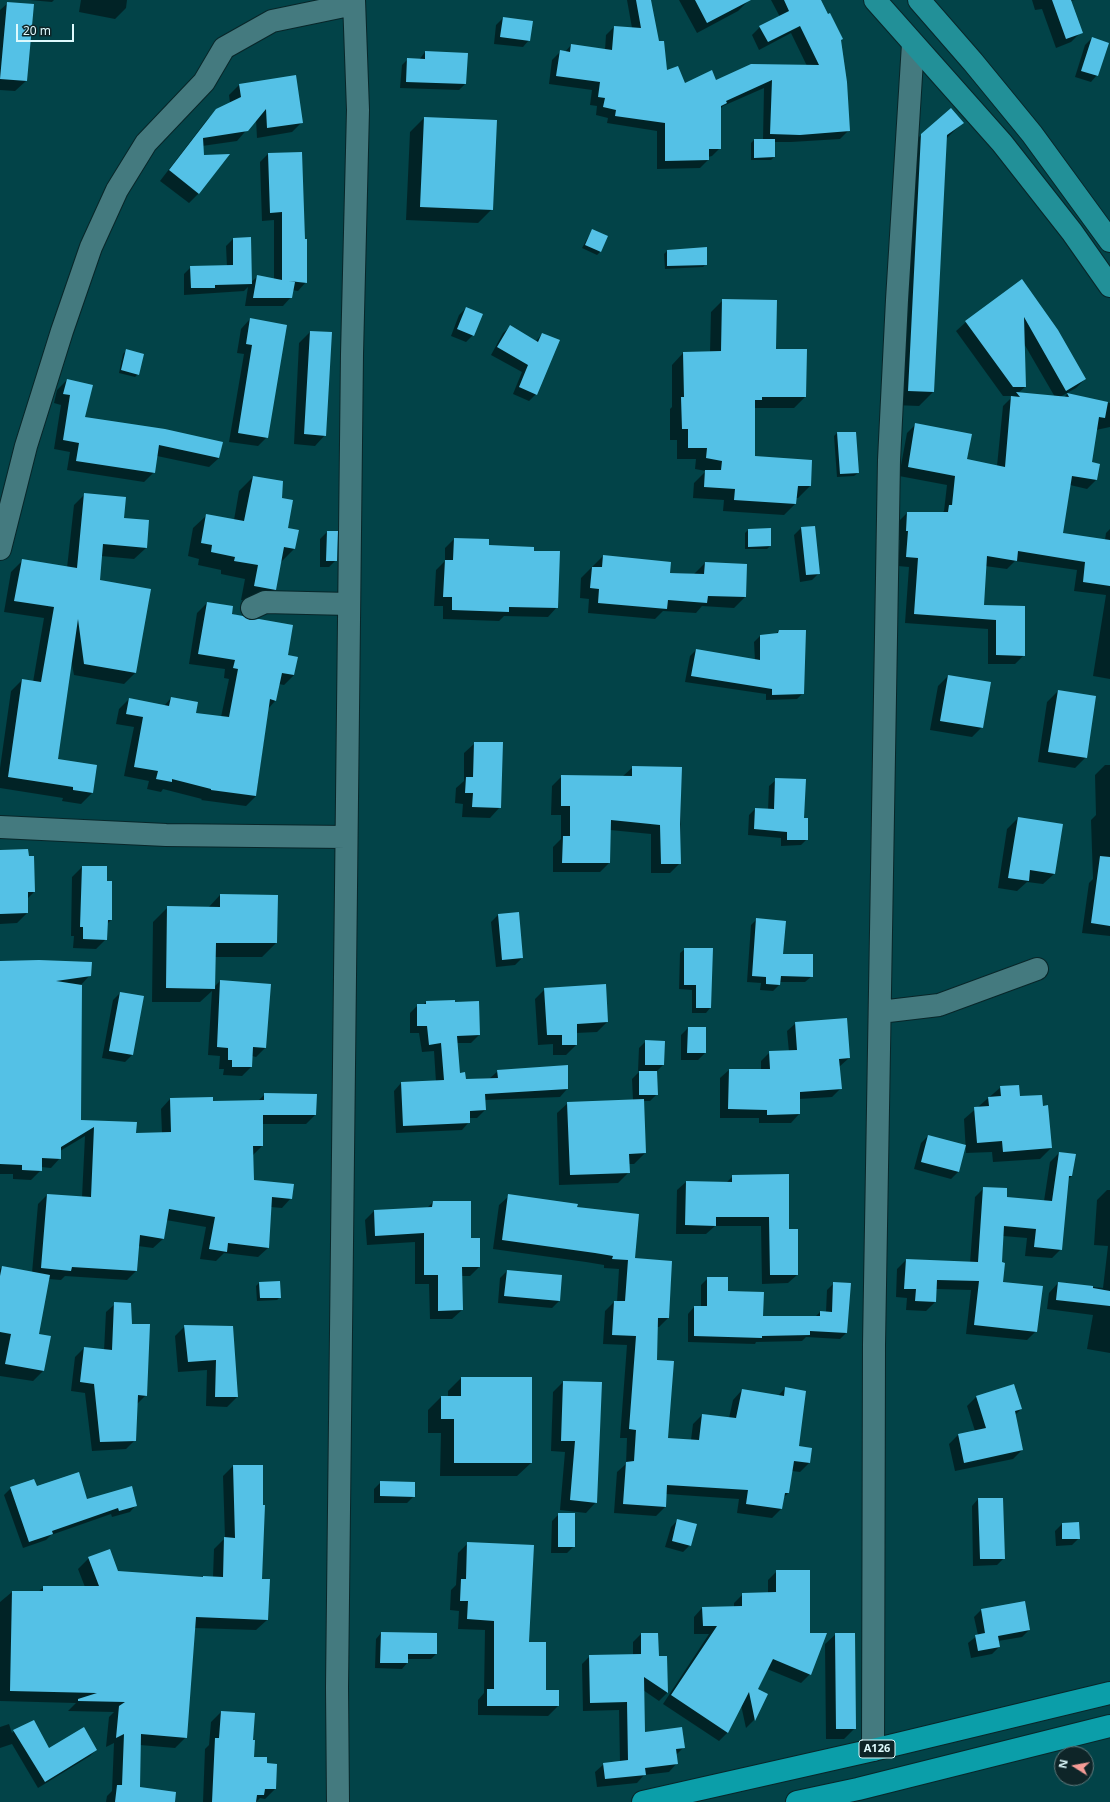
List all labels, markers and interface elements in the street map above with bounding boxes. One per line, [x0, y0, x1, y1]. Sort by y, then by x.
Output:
scale bar [18, 16, 76, 42]
text: 20 m [23, 22, 51, 39]
road number: A126 [859, 1740, 895, 1758]
north arrow [1054, 1746, 1094, 1786]
text: N [1054, 1758, 1071, 1770]

